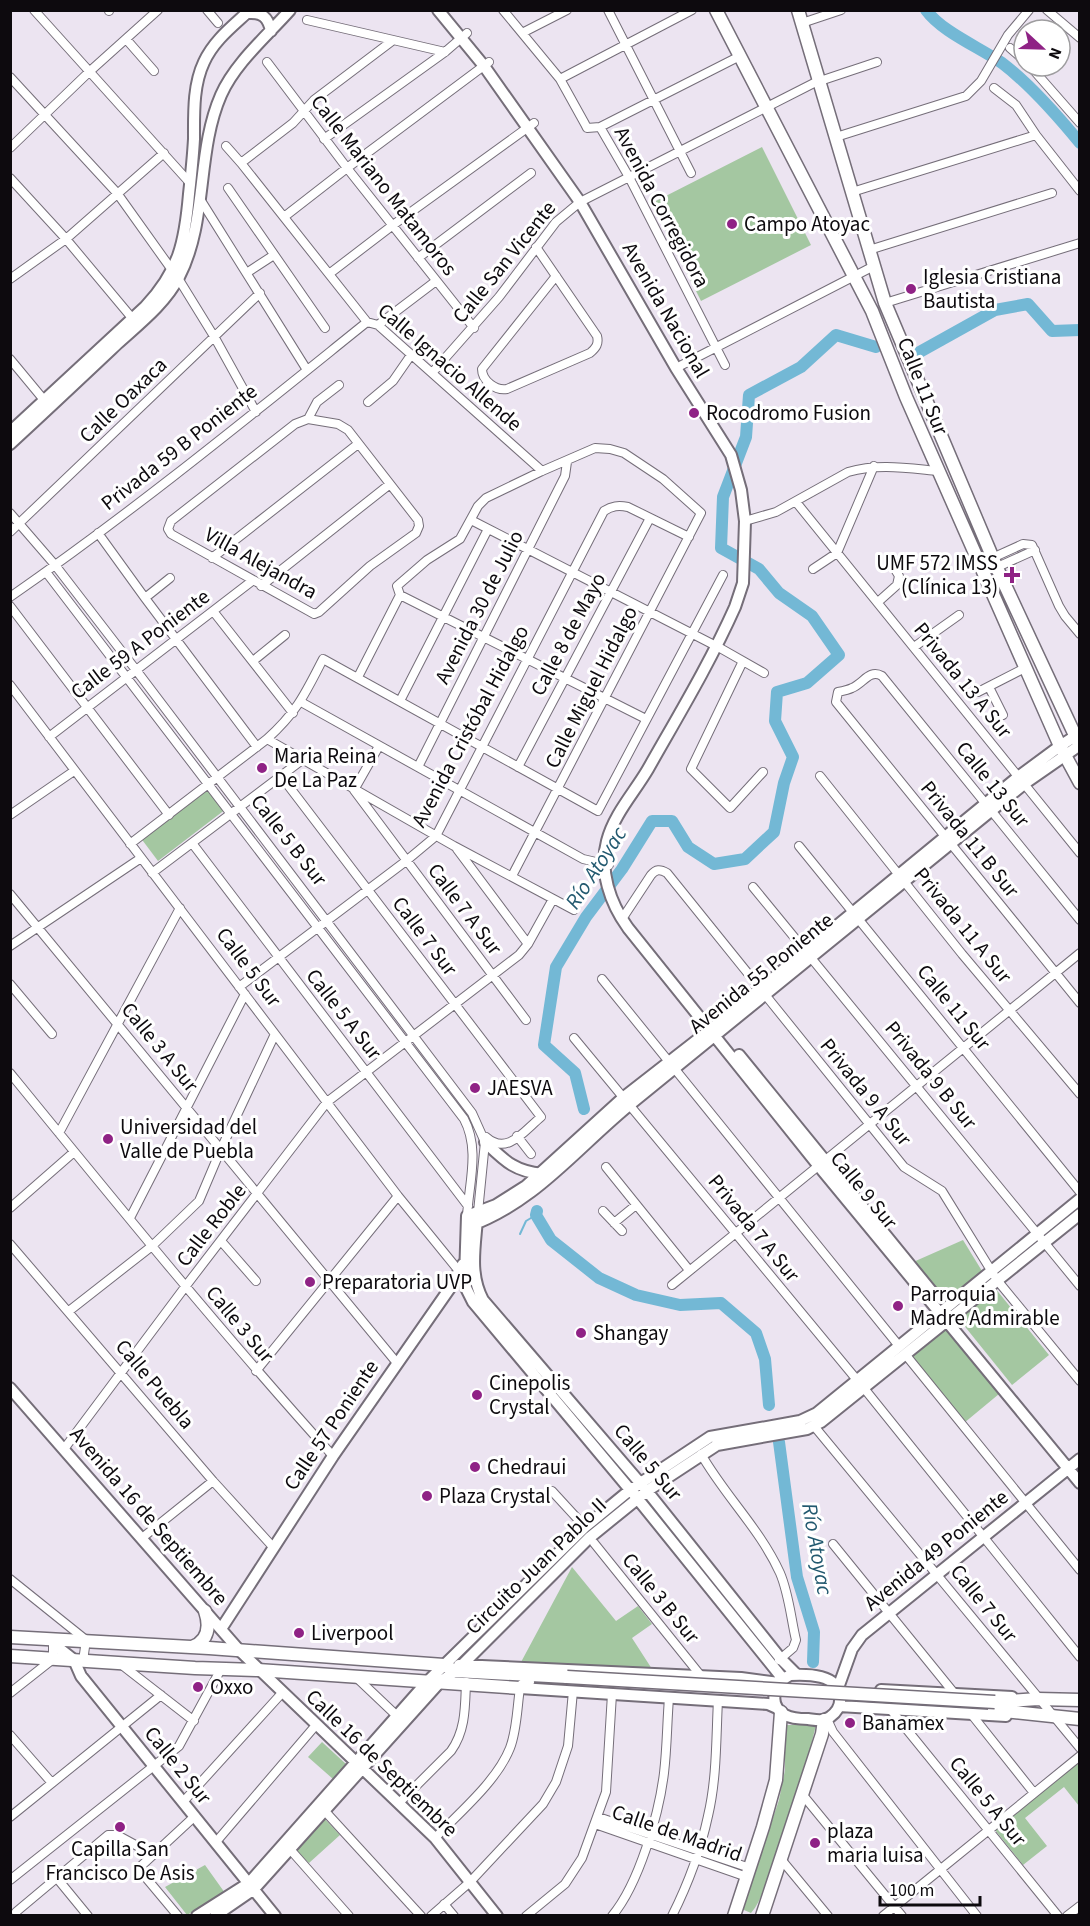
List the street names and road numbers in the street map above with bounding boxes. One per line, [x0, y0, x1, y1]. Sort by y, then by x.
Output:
street label: Calle Mariano Matamoros [304, 88, 464, 282]
street label: Avenida Corregidora [607, 121, 717, 293]
street label: Calle San Vicente [445, 194, 563, 330]
street label: Avenida Nacional [615, 237, 717, 383]
street label: Calle Ignacio Allende [371, 296, 529, 438]
street label: Calle 11 Sur [890, 333, 956, 440]
street label: Calle Oaxaca [72, 350, 174, 450]
street label: Privada 59 B Poniente [95, 376, 263, 518]
street label: Villa Alejandra [199, 520, 323, 606]
street label: Avenida 30 de Julio [427, 525, 531, 689]
street label: Calle 8 de Mayo [523, 567, 613, 701]
street label: Calle 59 A Poniente [64, 582, 216, 706]
street label: Calle Miguel Hidalgo [537, 601, 645, 773]
street label: Privada 13 A Sur [907, 616, 1020, 745]
street label: Avenida Cristóbal Hidalgo [404, 620, 536, 832]
street label: Calle 13 Sur [949, 735, 1037, 834]
street label: Privada 11 B Sur [914, 774, 1027, 904]
street label: Calle 5 B Sur [244, 788, 335, 893]
street label: Calle 7 A Sur [420, 857, 510, 962]
street label: Privada 11 A Sur [907, 861, 1020, 990]
street label: Calle 7 Sur [385, 890, 465, 983]
street label: Avenida 55 Poniente [682, 905, 840, 1041]
street label: Calle 5 Sur [209, 921, 289, 1014]
street label: Calle 11 Sur [910, 958, 998, 1057]
street label: Calle 5 A Sur [299, 962, 390, 1066]
street label: Calle 3 A Sur [114, 996, 206, 1099]
street label: Privada 9 B Sur [878, 1014, 985, 1136]
street label: Privada 9 A Sur [813, 1032, 919, 1153]
street label: Calle 9 Sur [823, 1145, 905, 1236]
street label: Privada 7 A Sur [701, 1168, 807, 1289]
street label: Calle Roble [169, 1177, 253, 1273]
street label: Calle 3 Sur [199, 1279, 282, 1370]
street label: Calle Puebla [108, 1333, 202, 1435]
street label: Calle 57 Poniente [276, 1354, 386, 1496]
street label: Calle 5 Sur [607, 1417, 690, 1508]
street label: Avenida 16 de Septiembre [63, 1420, 235, 1612]
street label: Avenida 49 Poniente [857, 1482, 1015, 1618]
street label: Circuito Juan Pablo II [459, 1491, 613, 1641]
street label: Calle 3 B Sur [615, 1546, 707, 1650]
street label: Calle 7 Sur [943, 1558, 1025, 1649]
street label: Calle 16 de Septiembre [299, 1682, 465, 1844]
street label: Calle 2 Sur [137, 1720, 219, 1811]
street label: Calle 5 A Sur [942, 1750, 1034, 1853]
street label: Calle de Madrid [608, 1797, 746, 1869]

